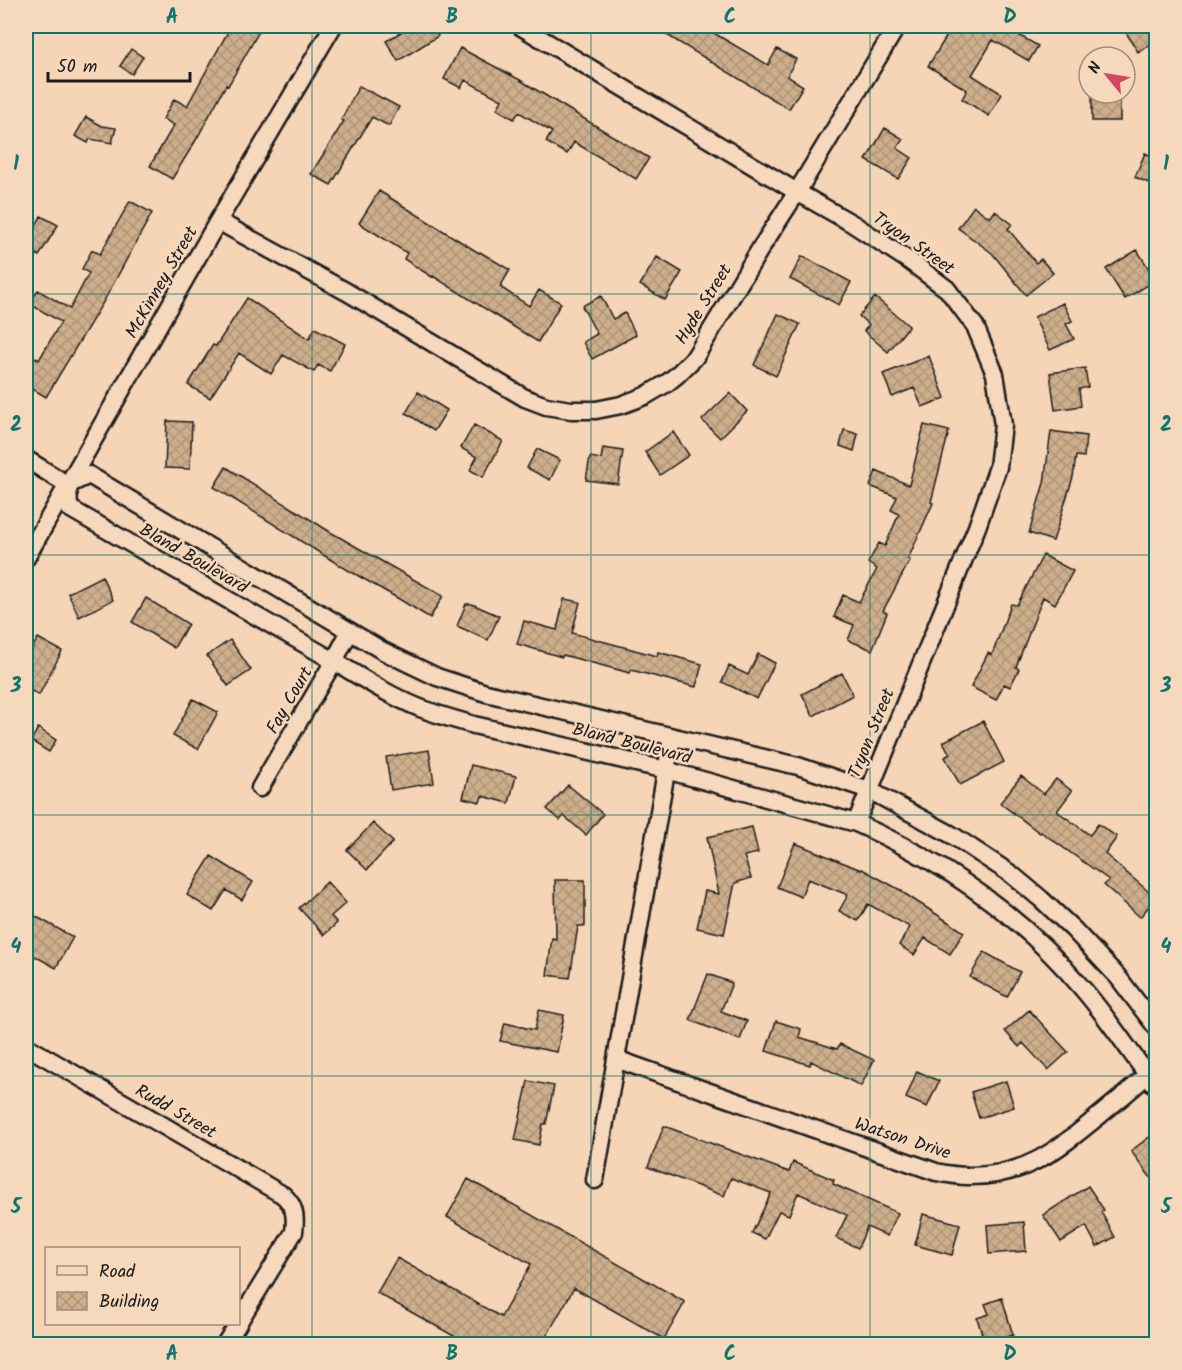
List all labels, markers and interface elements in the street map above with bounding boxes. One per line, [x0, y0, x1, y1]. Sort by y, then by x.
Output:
text: A [166, 2, 178, 34]
text: B [446, 2, 458, 34]
text: C [724, 2, 736, 34]
text: D [1003, 2, 1017, 34]
scale bar [48, 45, 190, 83]
north arrow [1077, 45, 1137, 105]
text: 50 m [57, 53, 97, 82]
text: N [1082, 58, 1109, 79]
text: 1 [13, 149, 19, 181]
text: 1 [1163, 149, 1169, 181]
street label: Tryon Street [866, 205, 961, 284]
street label: McKinney Street [118, 220, 207, 344]
street label: Hyde Street [668, 258, 741, 351]
text: 2 [10, 410, 22, 442]
text: 2 [1160, 410, 1172, 442]
street label: Bland Boulevard [133, 516, 254, 603]
street label: Fay Court [259, 661, 322, 740]
text: 3 [10, 671, 22, 703]
text: 3 [1160, 671, 1172, 703]
street label: Tryon Street [841, 683, 904, 783]
street label: Bland Boulevard [569, 716, 695, 774]
text: 4 [11, 932, 22, 964]
text: 4 [1161, 932, 1172, 964]
street label: Rudd Street [129, 1077, 222, 1148]
street label: Watson Drive [851, 1110, 954, 1169]
text: 5 [10, 1192, 23, 1224]
text: 5 [1160, 1192, 1173, 1224]
legend [45, 1247, 240, 1325]
text: Road [99, 1258, 136, 1287]
text: Building [99, 1288, 159, 1317]
text: A [166, 1339, 178, 1370]
text: B [446, 1339, 458, 1370]
text: C [724, 1339, 736, 1370]
text: D [1003, 1339, 1017, 1370]

